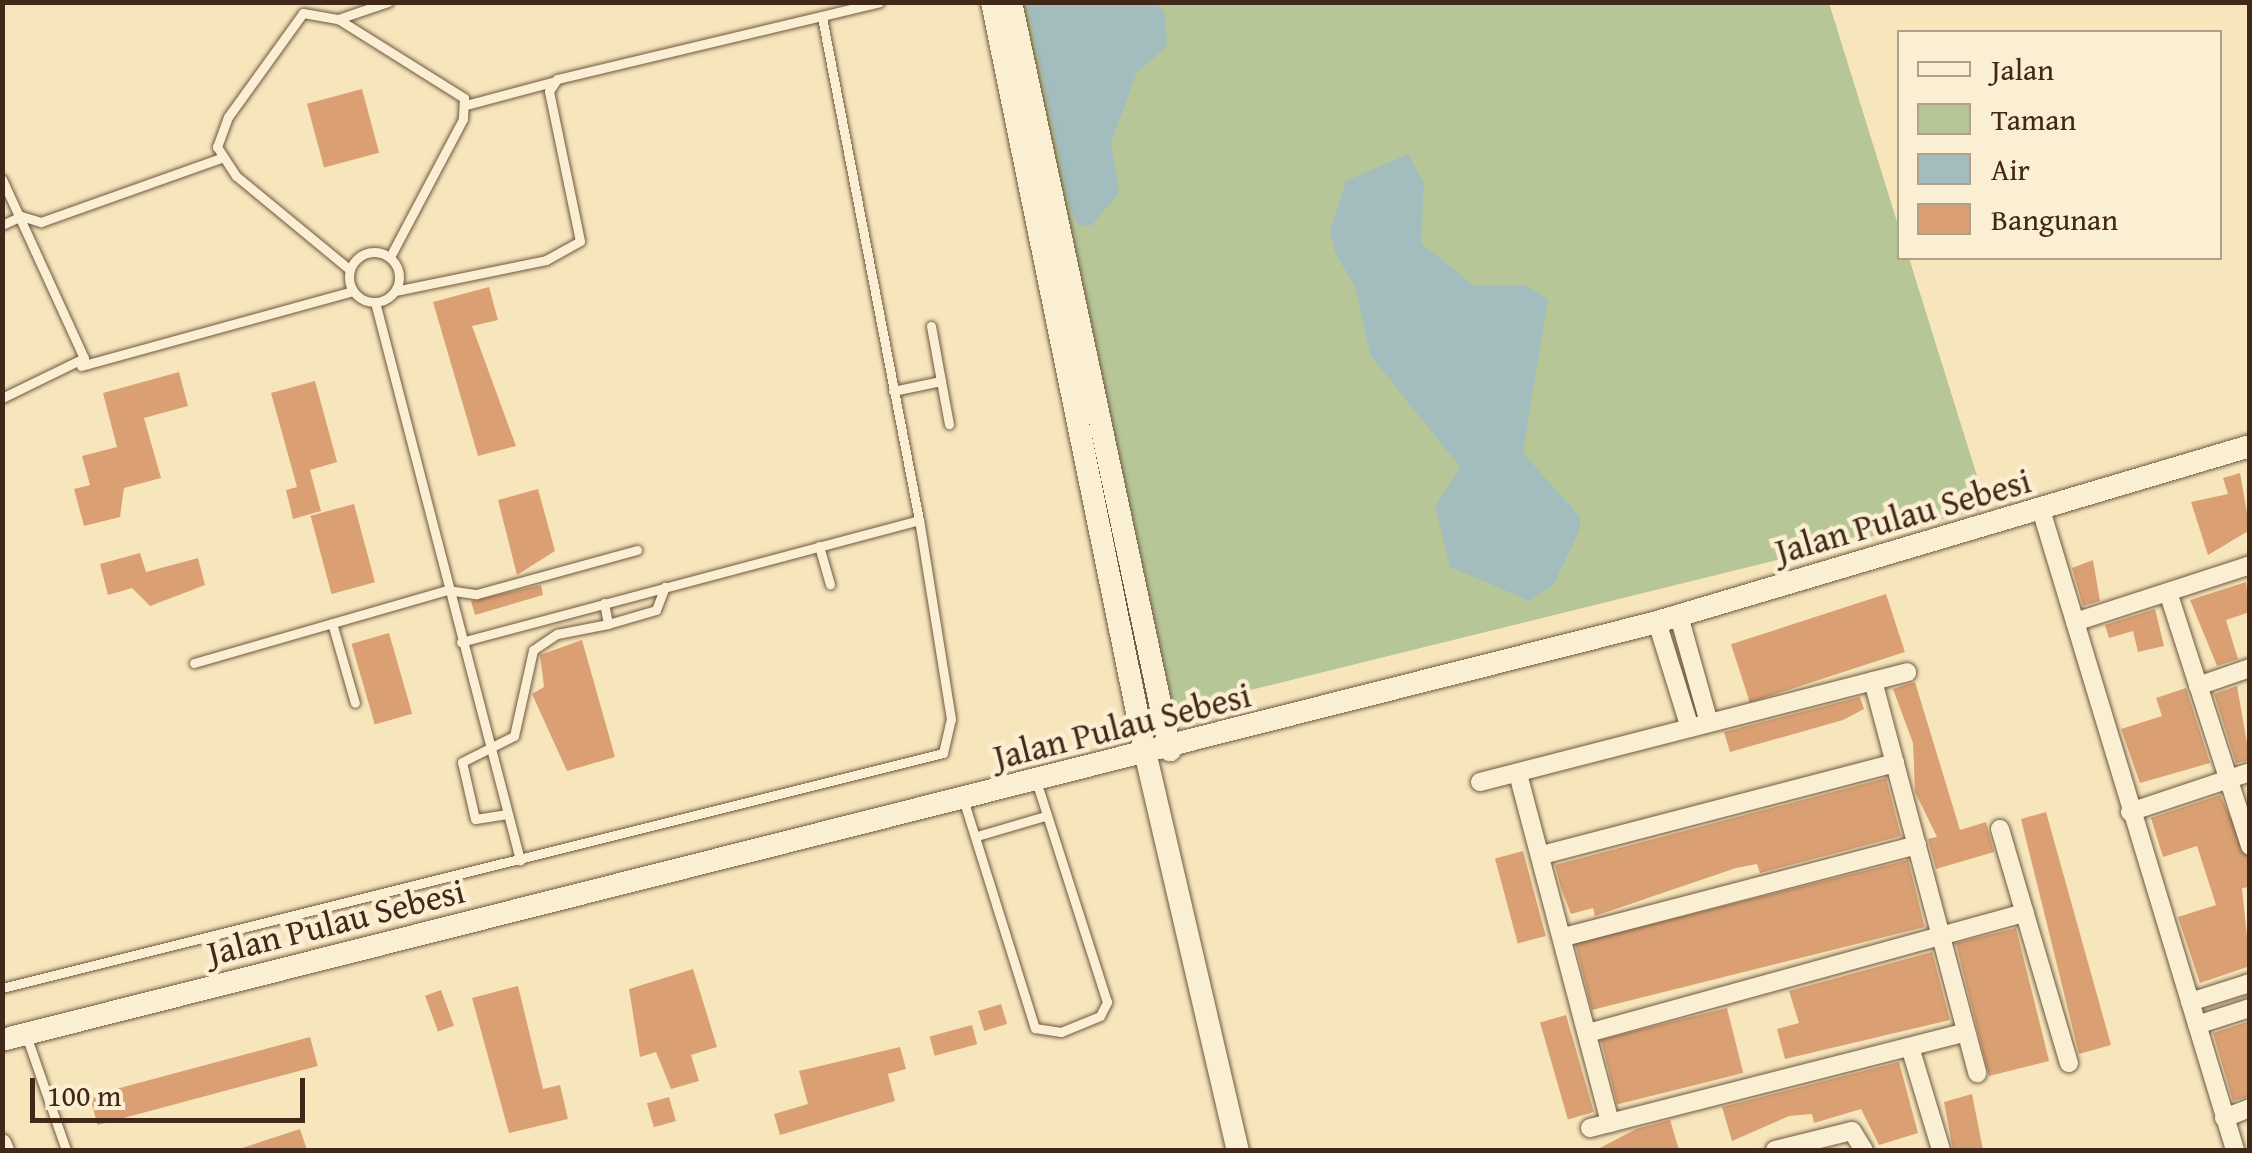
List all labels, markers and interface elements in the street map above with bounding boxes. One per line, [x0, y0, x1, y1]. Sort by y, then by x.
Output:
legend [1897, 30, 2222, 260]
text: Jalan [1991, 47, 2054, 91]
text: Taman [1991, 97, 2076, 141]
text: Air [1991, 147, 2030, 191]
text: Bangunan [1991, 197, 2118, 241]
street label: Jalan Pulau Sebesi [1770, 459, 2036, 573]
street label: Jalan Pulau Sebesi [989, 674, 1255, 778]
street label: Jalan Pulau Sebesi [203, 870, 469, 974]
scale bar [35, 1058, 310, 1120]
text: 100 m [47, 1073, 121, 1117]

